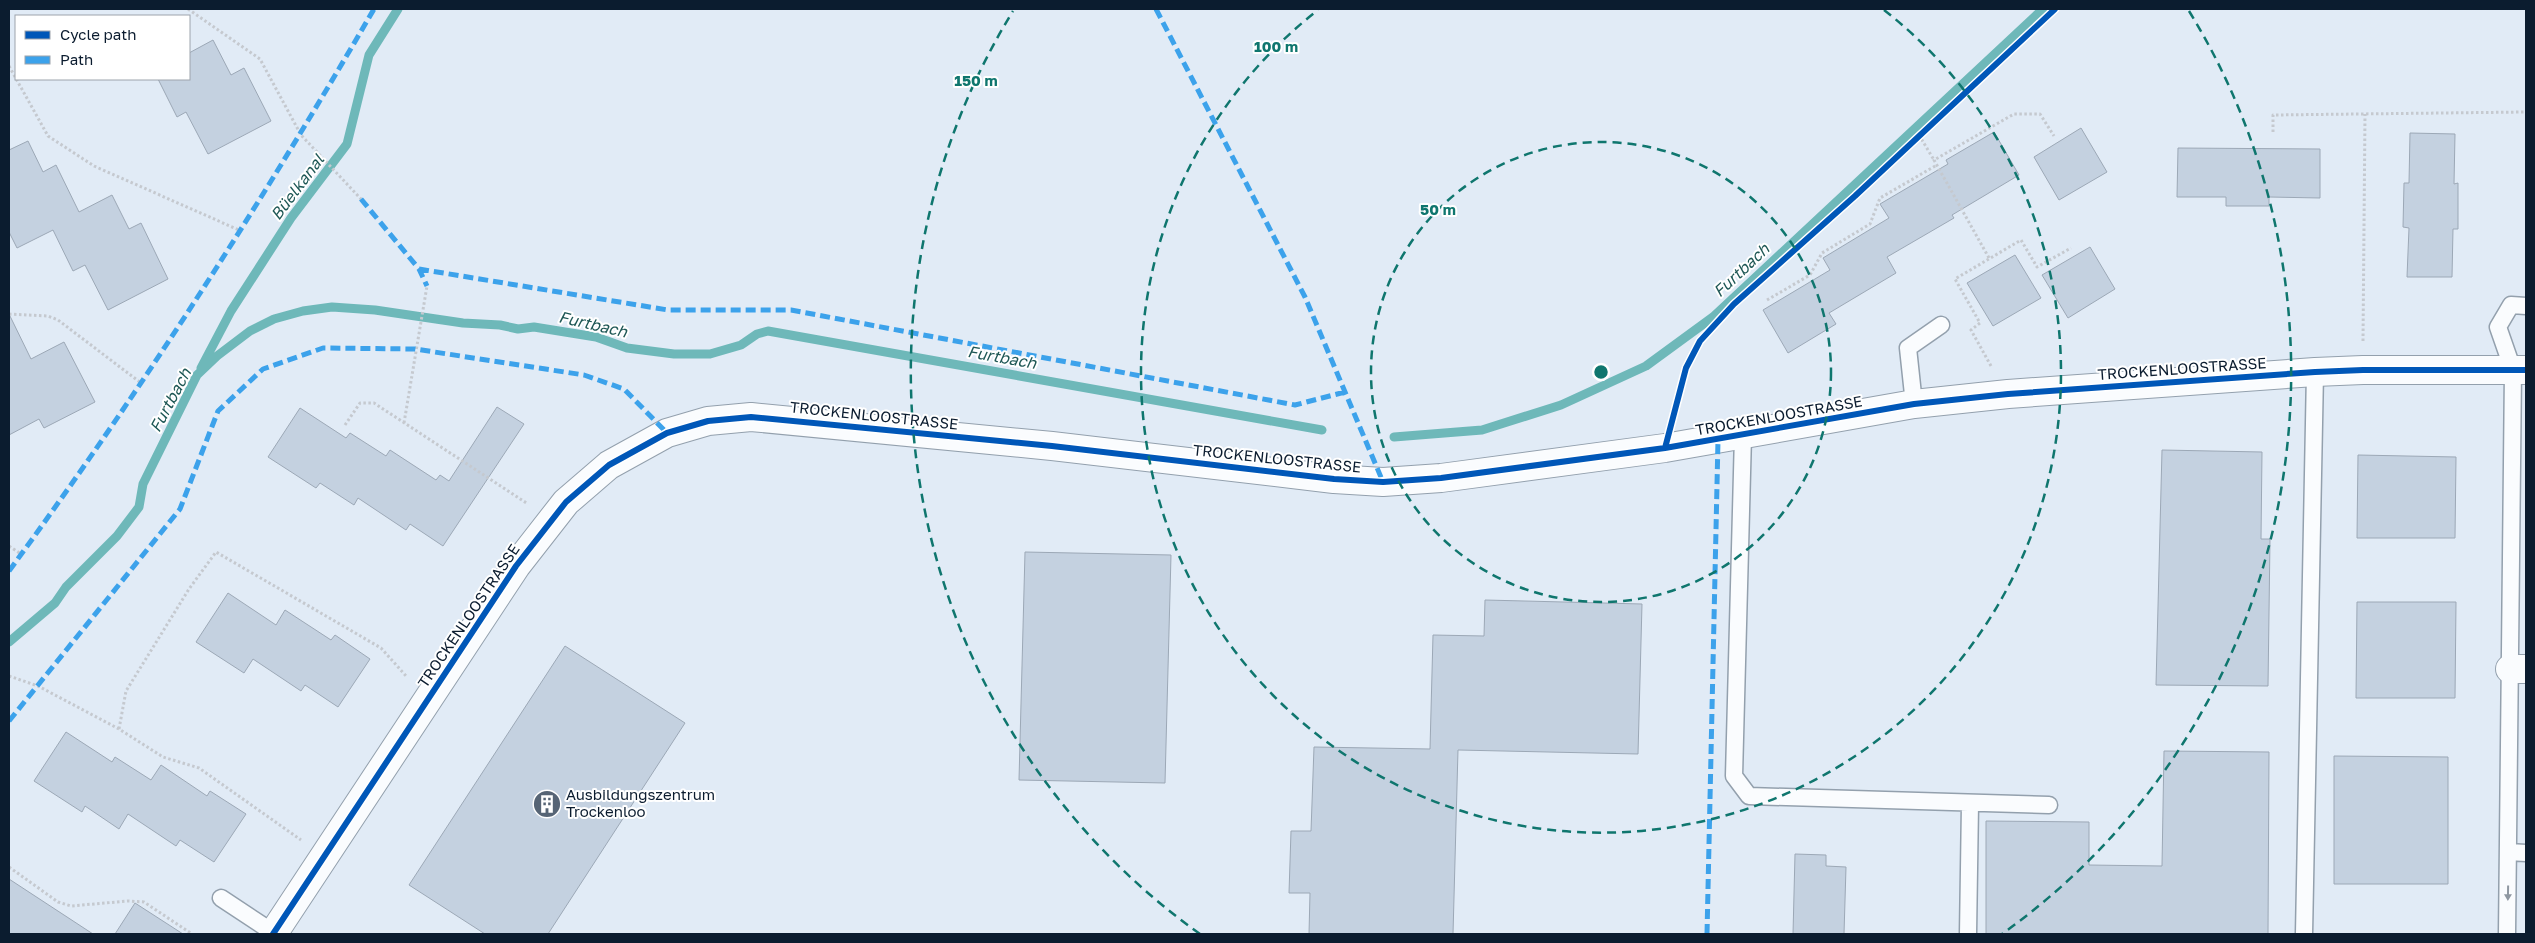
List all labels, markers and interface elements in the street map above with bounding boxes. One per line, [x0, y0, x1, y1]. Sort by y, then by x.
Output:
legend [15, 15, 190, 80]
text: Cycle path [60, 25, 136, 43]
text: 100 m [1254, 37, 1298, 55]
text: Path [60, 50, 93, 68]
text: 150 m [954, 71, 998, 89]
water label: Büelkanal [266, 150, 329, 224]
text: 50 m [1420, 200, 1456, 218]
water label: Furtbach [1709, 238, 1774, 301]
water label: Furtbach [557, 306, 630, 342]
water label: Furtbach [966, 341, 1039, 373]
street label: TROCKENLOOSTRASSE [2097, 353, 2267, 383]
centre of rings [1592, 363, 1610, 381]
water label: Furtbach [145, 364, 196, 435]
street label: TROCKENLOOSTRASSE [1694, 391, 1864, 439]
street label: TROCKENLOOSTRASSE [789, 397, 959, 433]
street label: TROCKENLOOSTRASSE [1192, 440, 1362, 476]
street label: TROCKENLOOSTRASSE [413, 540, 523, 691]
place label: Ausbildungszentrum Trockenloo [566, 785, 715, 820]
building icon: Ausbildungszentrum Trockenloo [532, 789, 562, 819]
one-way arrow [2504, 886, 2512, 902]

